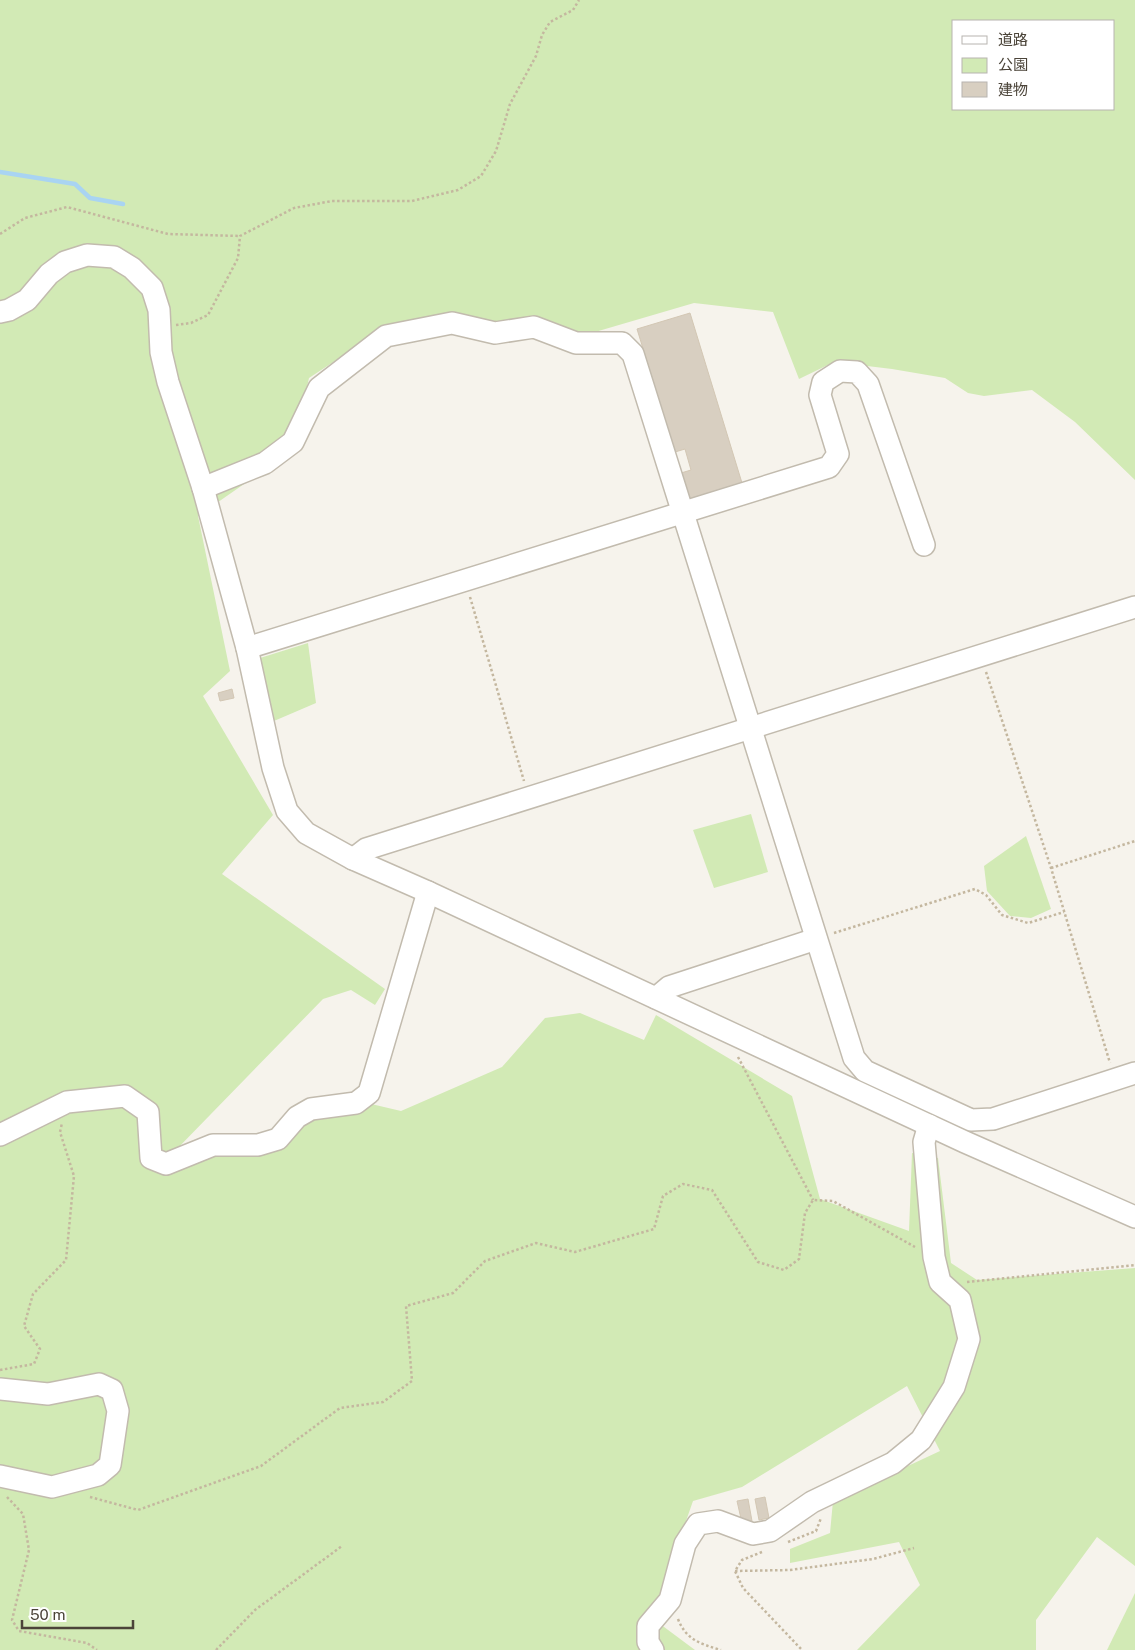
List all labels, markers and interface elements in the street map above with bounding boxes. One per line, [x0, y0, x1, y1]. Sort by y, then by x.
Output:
legend [952, 20, 1115, 110]
text: 道路 [998, 31, 1028, 48]
text: 公園 [998, 56, 1028, 73]
text: 建物 [998, 81, 1028, 98]
scale bar [22, 1598, 134, 1630]
text: 50 m [30, 1606, 65, 1623]

